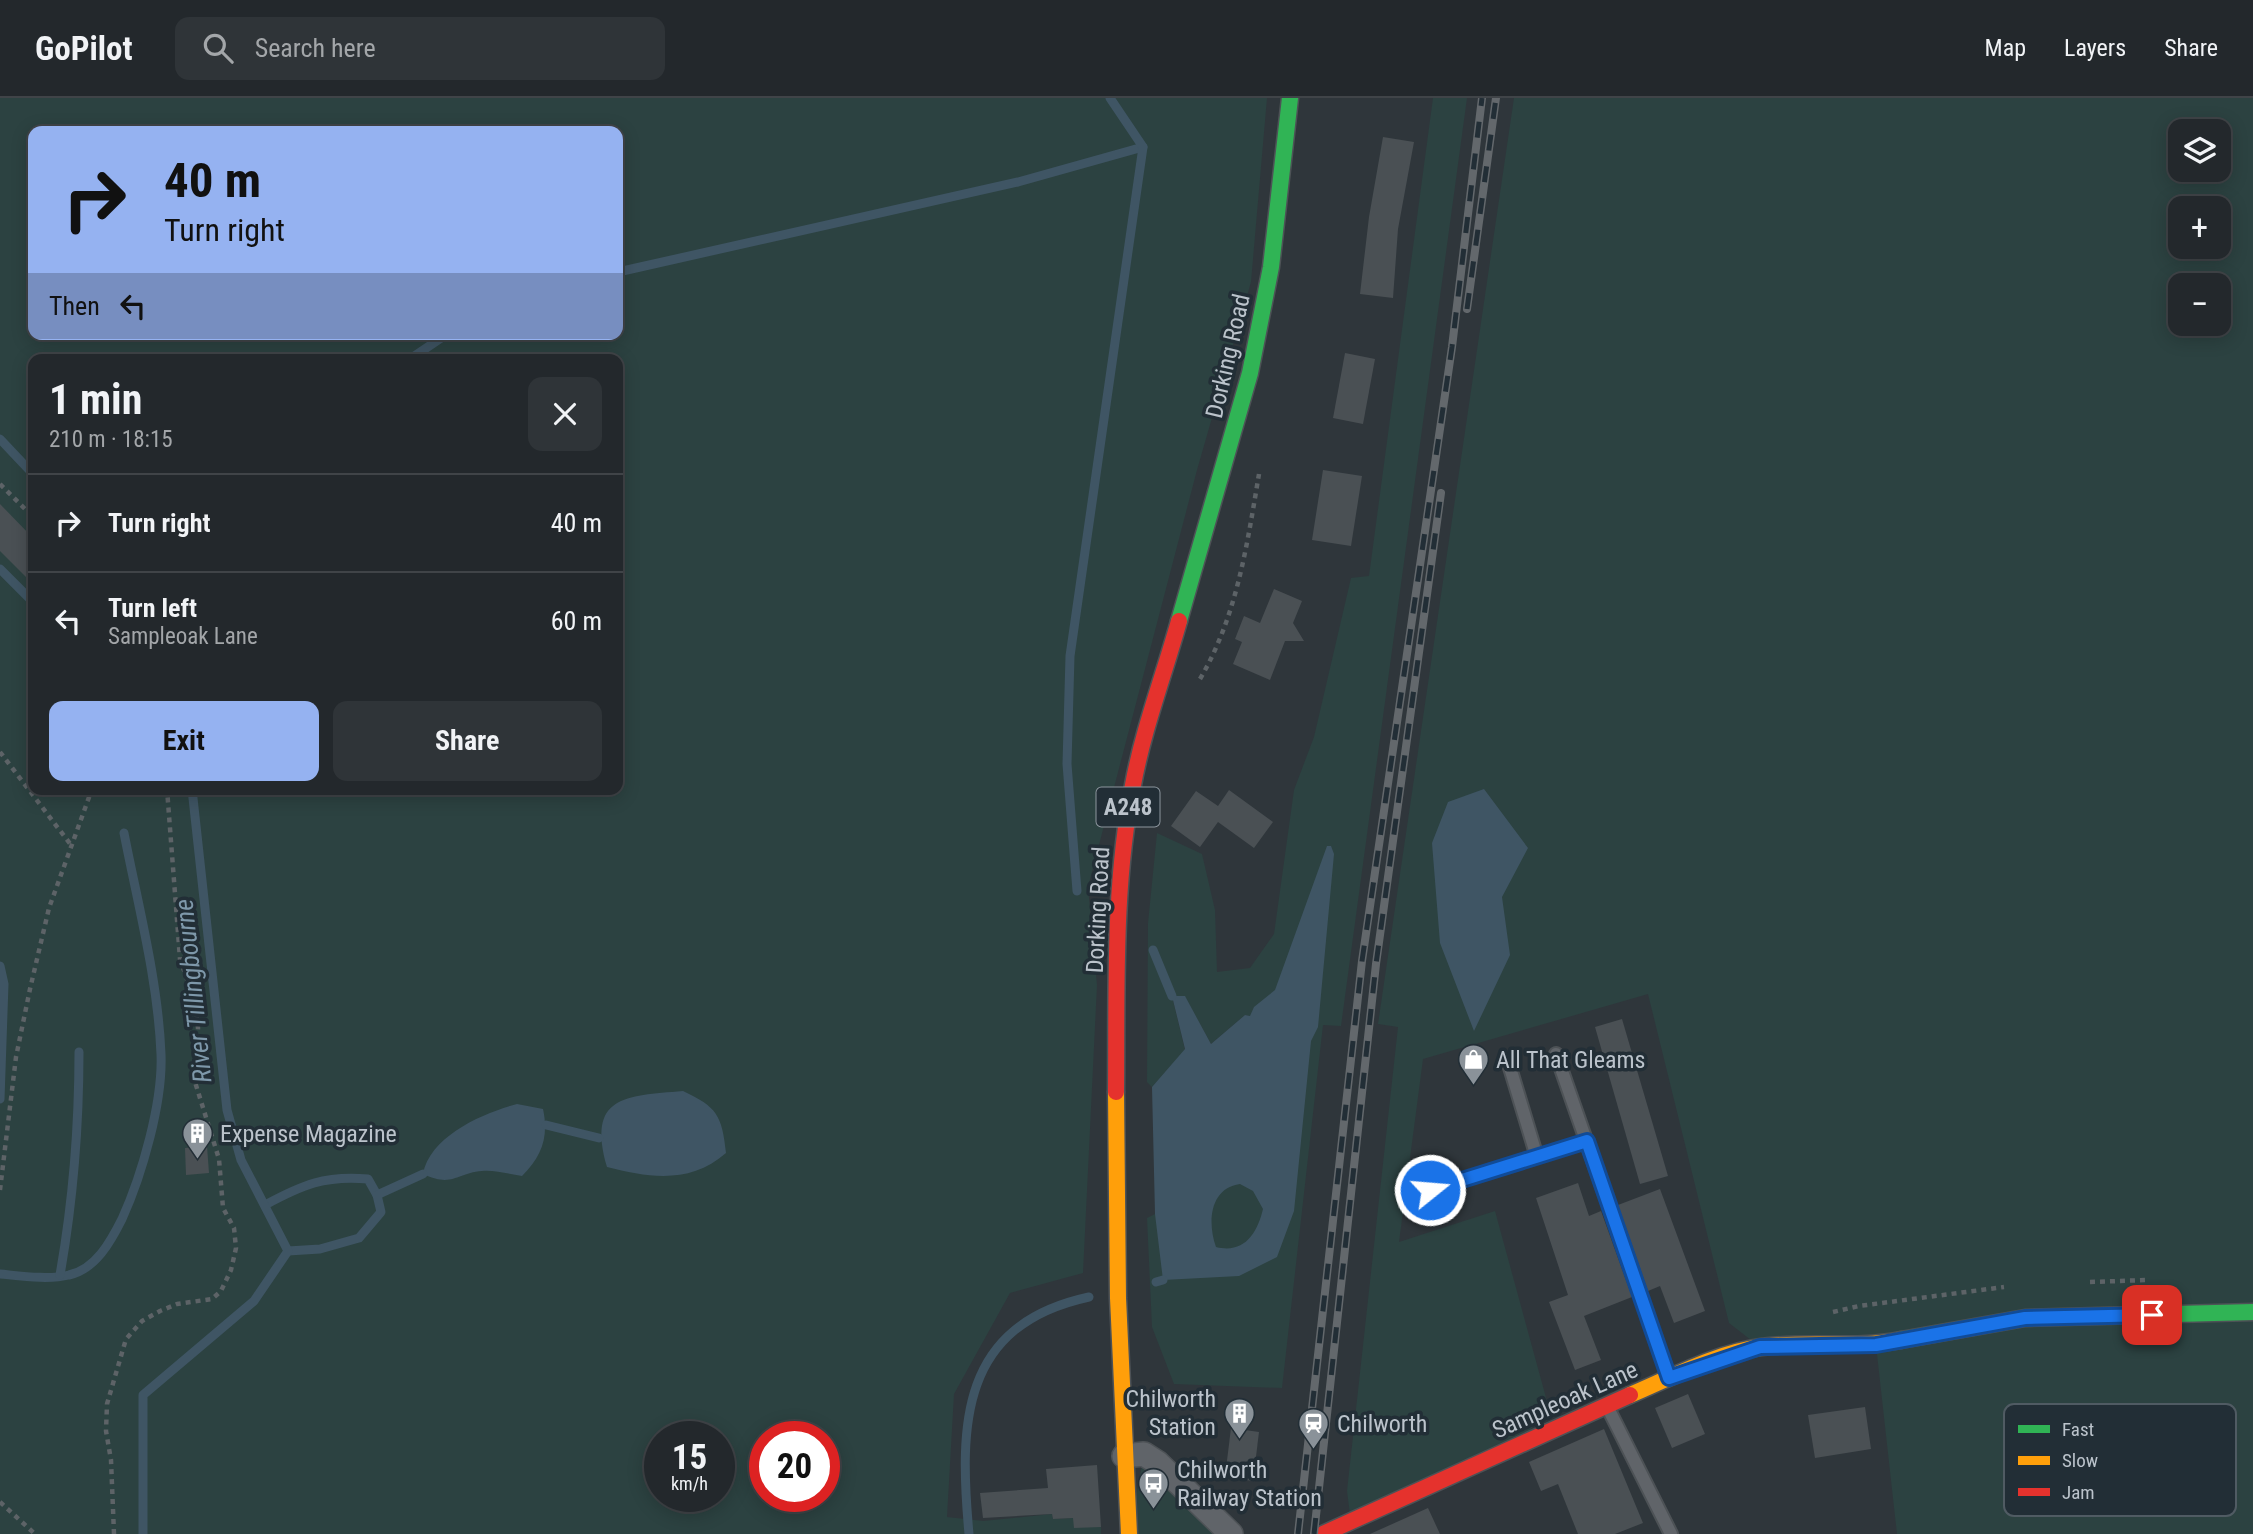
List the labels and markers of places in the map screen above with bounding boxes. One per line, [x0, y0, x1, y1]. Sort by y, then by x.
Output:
shop icon: All That Gleams [1456, 1043, 1490, 1087]
place label: All That Gleams [1496, 1046, 1646, 1074]
building icon: Expense Magazine [180, 1117, 214, 1161]
place label: Expense Magazine [220, 1120, 397, 1148]
pin [2122, 1285, 2182, 1345]
place label: Chilworth Station [1126, 1385, 1216, 1441]
building icon: Chilworth Station [1222, 1396, 1256, 1440]
station icon: Chilworth [1297, 1407, 1331, 1451]
place label: Chilworth [1337, 1410, 1427, 1438]
place label: Chilworth Railway Station [1177, 1456, 1322, 1512]
bus stop icon: Chilworth Railway Station [1137, 1467, 1171, 1511]

